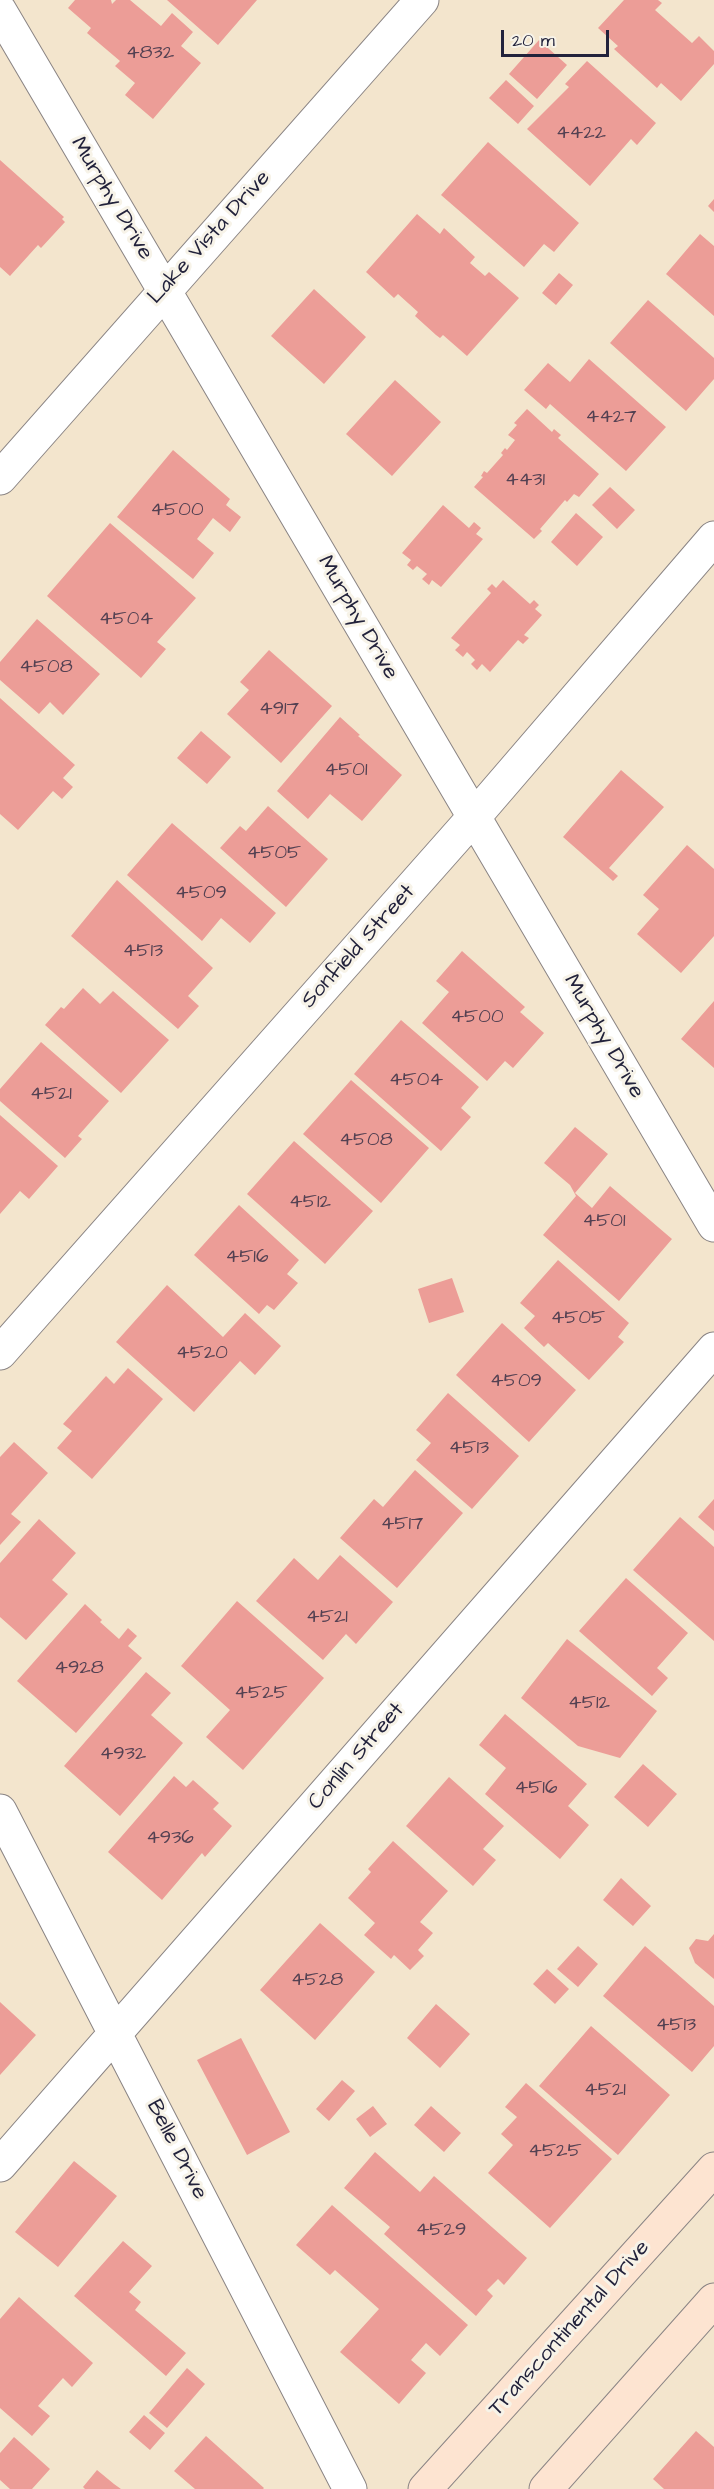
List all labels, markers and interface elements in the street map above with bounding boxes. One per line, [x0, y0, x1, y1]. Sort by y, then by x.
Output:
scale bar [504, 18, 612, 56]
text: 20 m [512, 28, 555, 53]
house number: 4832 [126, 42, 174, 66]
house number: 4422 [556, 122, 606, 146]
street label: Murphy Drive [64, 133, 158, 265]
street label: Lake Vista Drive [143, 166, 277, 310]
house number: 4427 [586, 406, 636, 430]
house number: 4431 [505, 469, 545, 493]
house number: 4500 [150, 499, 204, 523]
street label: Murphy Drive [311, 551, 403, 685]
house number: 4504 [99, 608, 153, 632]
house number: 4508 [19, 656, 73, 680]
house number: 4917 [259, 698, 299, 722]
house number: 4501 [325, 759, 367, 783]
house number: 4505 [247, 842, 301, 866]
street label: Sonfield Street [297, 880, 421, 1014]
house number: 4509 [175, 882, 227, 906]
house number: 4513 [123, 940, 163, 964]
street label: Murphy Drive [557, 970, 649, 1104]
house number: 4500 [450, 1006, 504, 1030]
house number: 4504 [389, 1069, 443, 1093]
house number: 4521 [30, 1083, 72, 1107]
house number: 4508 [339, 1129, 393, 1153]
house number: 4512 [289, 1191, 331, 1215]
house number: 4501 [583, 1210, 625, 1234]
house number: 4516 [226, 1246, 268, 1270]
house number: 4505 [551, 1307, 605, 1331]
house number: 4520 [176, 1342, 228, 1366]
house number: 4509 [490, 1370, 542, 1394]
house number: 4513 [449, 1437, 489, 1461]
house number: 4517 [381, 1513, 423, 1537]
house number: 4521 [306, 1606, 348, 1630]
house number: 4928 [54, 1657, 104, 1681]
house number: 4525 [234, 1682, 288, 1706]
house number: 4512 [568, 1692, 610, 1716]
street label: Conlin Street [303, 1698, 411, 1816]
house number: 4932 [100, 1743, 146, 1767]
house number: 4516 [515, 1777, 557, 1801]
house number: 4936 [146, 1827, 194, 1851]
house number: 4528 [291, 1969, 343, 1993]
house number: 4513 [656, 2014, 696, 2038]
house number: 4521 [584, 2079, 626, 2103]
street label: Belle Drive [140, 2096, 212, 2204]
house number: 4525 [528, 2140, 582, 2164]
house number: 4529 [416, 2219, 466, 2243]
street label: Transcontinental Drive [484, 2235, 656, 2423]

